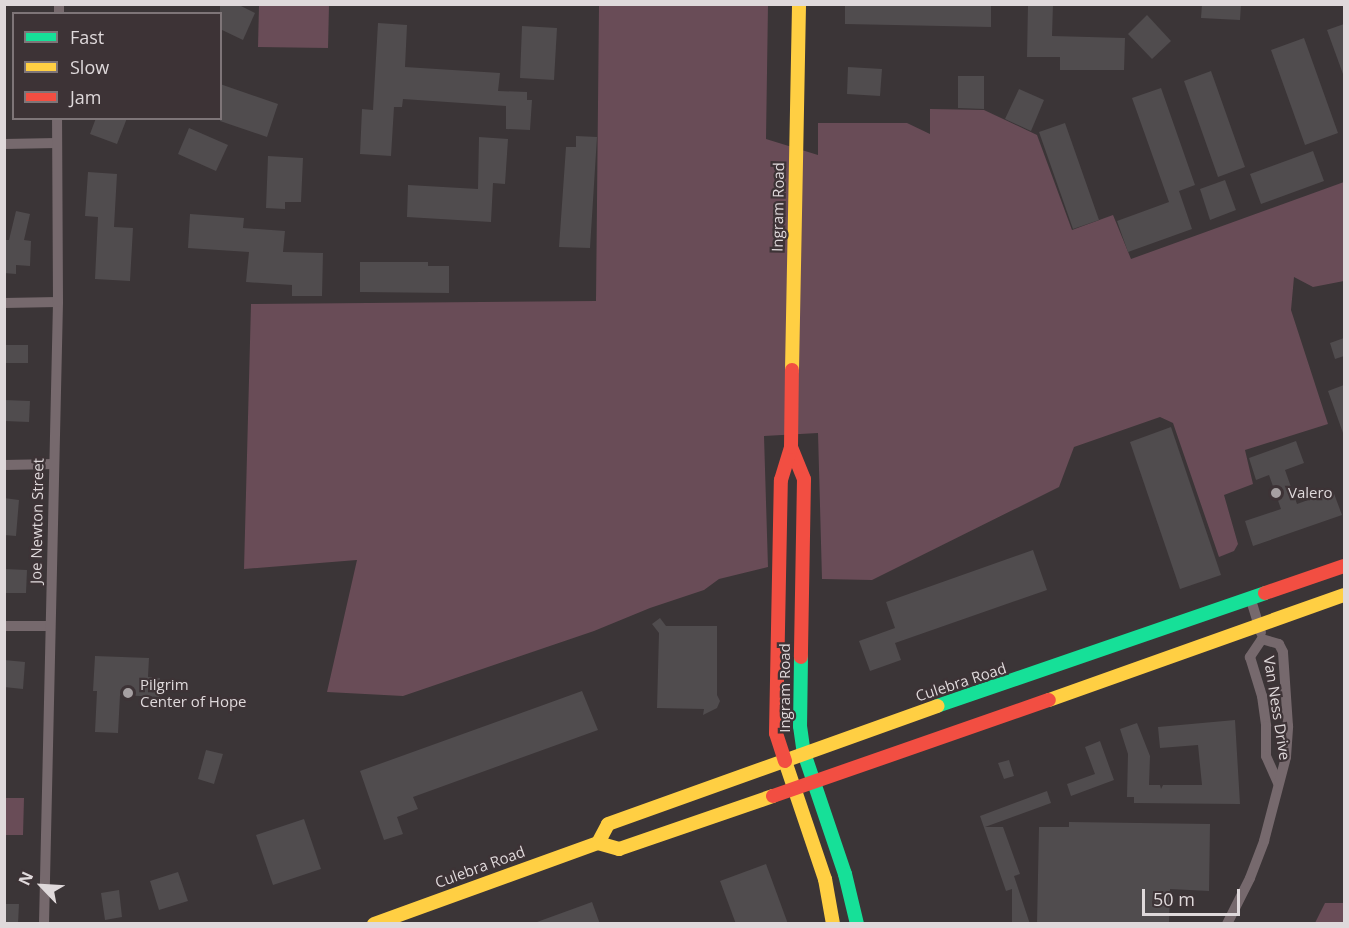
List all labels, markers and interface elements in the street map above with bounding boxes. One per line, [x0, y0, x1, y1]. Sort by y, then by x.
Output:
legend [12, 12, 222, 120]
text: Fast [70, 25, 104, 49]
text: Slow [70, 55, 109, 79]
text: Jam [70, 85, 102, 109]
street label: Ingram Road [768, 162, 788, 252]
street label: Joe Newton Street [27, 458, 47, 584]
place label: Valero [1288, 484, 1333, 502]
marker: Valero [1269, 486, 1283, 500]
street label: Ingram Road [776, 643, 794, 733]
street label: Van Ness Drive [1260, 655, 1294, 761]
street label: Culebra Road [913, 659, 1009, 705]
place label: Pilgrim Center of Hope [140, 675, 247, 710]
marker: Pilgrim Center of Hope [121, 686, 135, 700]
street label: Culebra Road [433, 842, 527, 892]
north arrow [12, 856, 72, 916]
text: N [13, 868, 38, 889]
scale bar [1145, 877, 1242, 915]
text: 50 m [1153, 887, 1195, 911]

